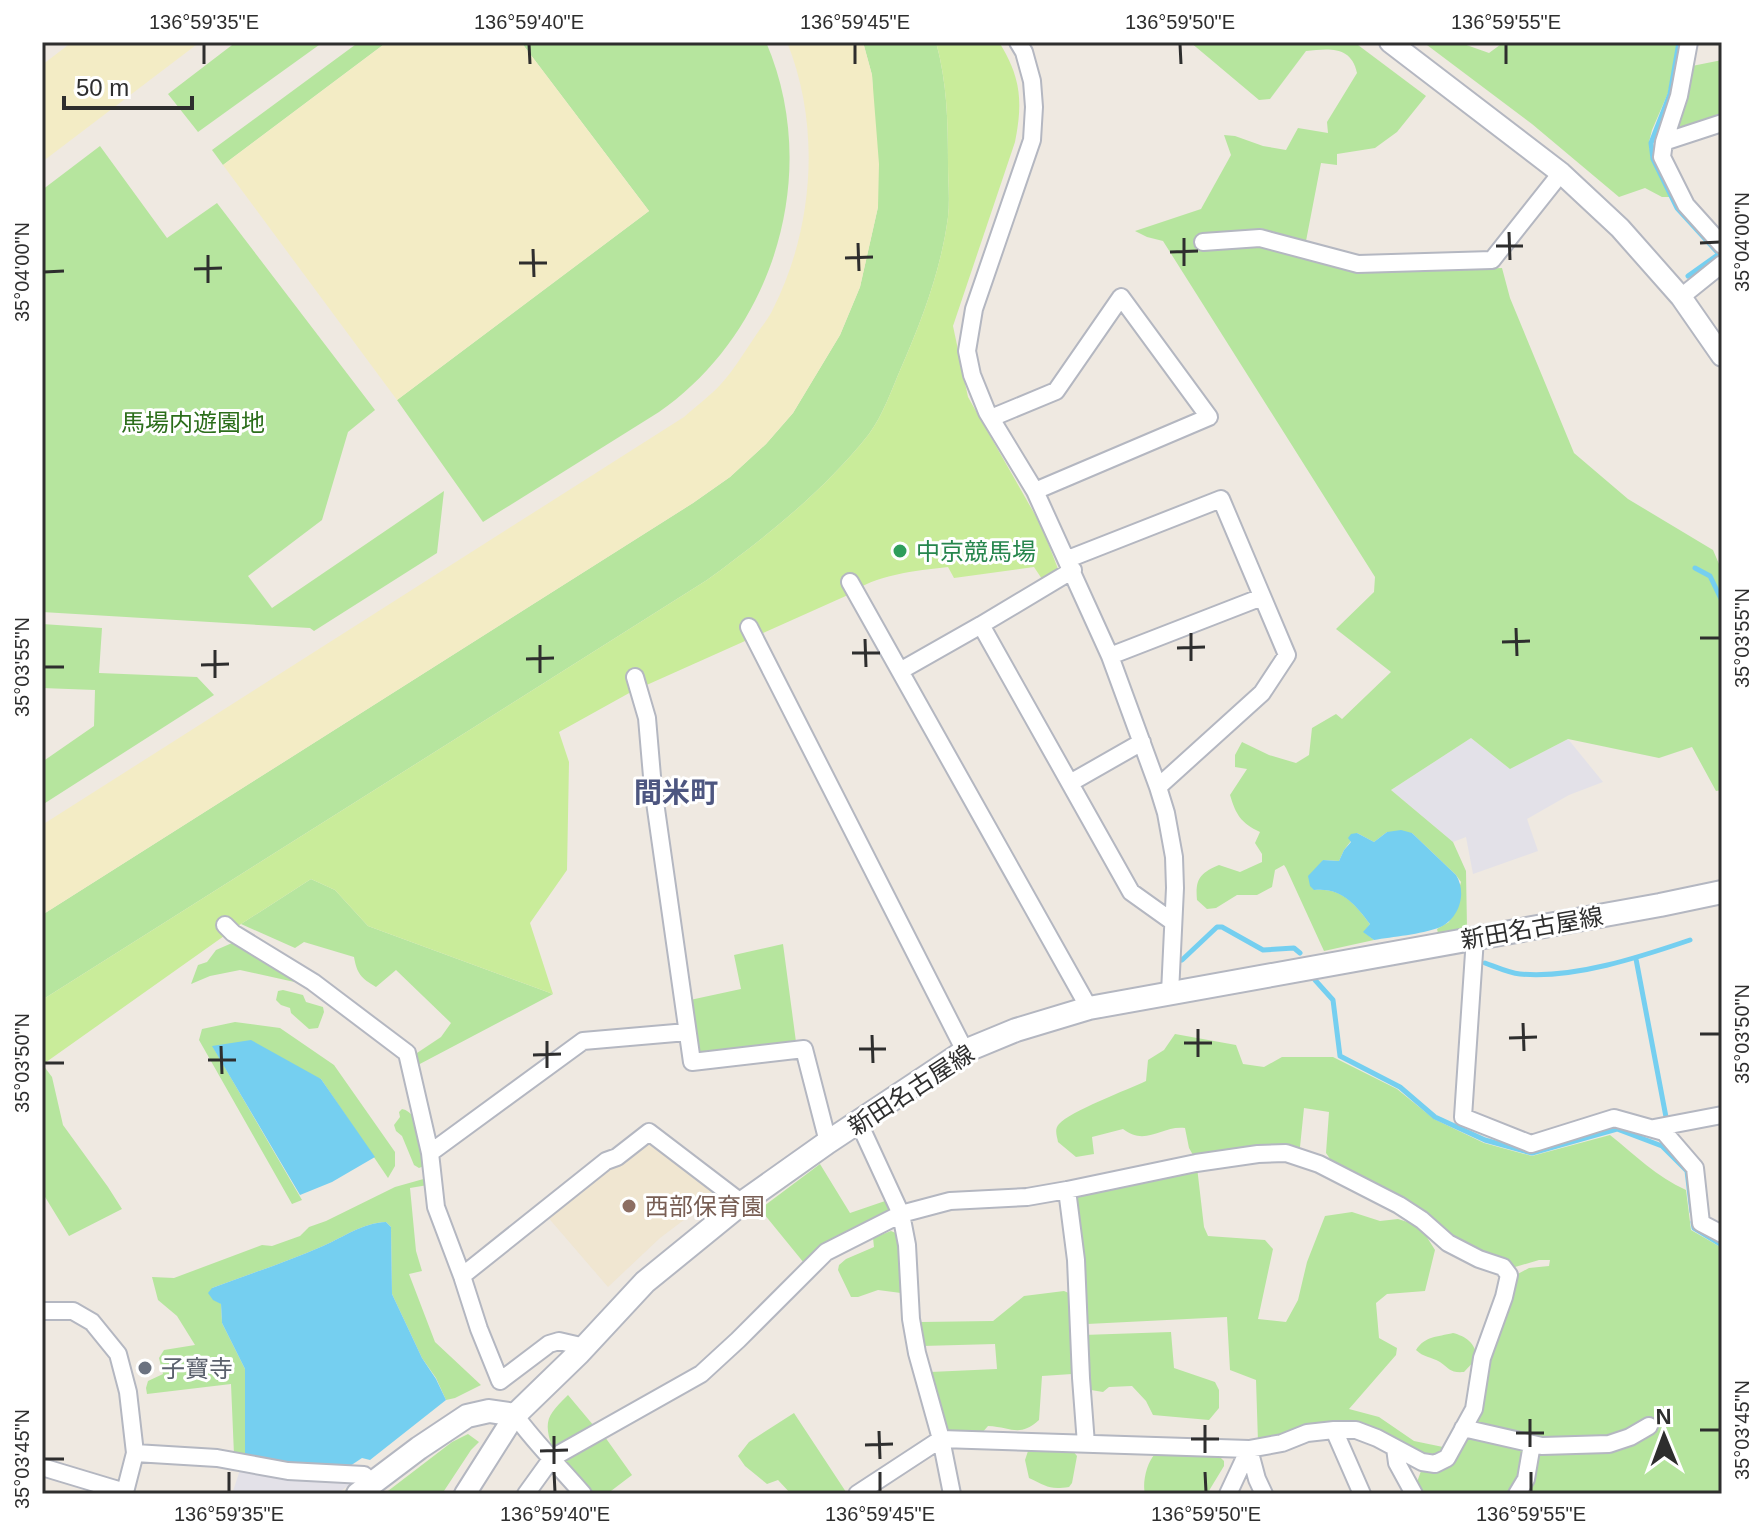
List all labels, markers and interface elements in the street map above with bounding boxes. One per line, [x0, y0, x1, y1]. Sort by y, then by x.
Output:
text: 136°59'35"E [149, 11, 259, 33]
text: 136°59'40"E [474, 11, 584, 33]
text: 136°59'45"E [800, 11, 910, 33]
text: 136°59'50"E [1125, 11, 1235, 33]
text: 136°59'55"E [1451, 11, 1561, 33]
scale bar [64, 60, 192, 110]
text: 50 m [76, 74, 129, 101]
text: 35°04'00"N [1731, 192, 1753, 292]
text: 35°04'00"N [11, 222, 33, 322]
park label: 馬場内遊園地 [121, 409, 265, 436]
place label: 中京競馬場 [916, 538, 1036, 565]
marker: 中京競馬場 [891, 542, 909, 560]
text: 35°03'55"N [1731, 588, 1753, 688]
text: 35°03'55"N [11, 617, 33, 717]
district label: 間米町 [634, 777, 718, 808]
street label: 新田名古屋線 [1459, 902, 1605, 954]
text: 35°03'50"N [1731, 984, 1753, 1084]
text: 35°03'50"N [11, 1013, 33, 1113]
street label: 新田名古屋線 [843, 1039, 979, 1141]
place label: 西部保育園 [645, 1193, 765, 1220]
marker: 西部保育園 [620, 1197, 638, 1215]
place label: 子寶寺 [161, 1355, 233, 1382]
marker: 子寶寺 [136, 1359, 154, 1377]
text: 35°03'45"N [1731, 1380, 1753, 1480]
north arrow [1624, 1396, 1704, 1476]
text: N [1655, 1404, 1672, 1429]
text: 35°03'45"N [11, 1409, 33, 1509]
text: 136°59'35"E [174, 1503, 284, 1525]
text: 136°59'40"E [500, 1503, 610, 1525]
text: 136°59'45"E [825, 1503, 935, 1525]
text: 136°59'50"E [1151, 1503, 1261, 1525]
text: 136°59'55"E [1476, 1503, 1586, 1525]

